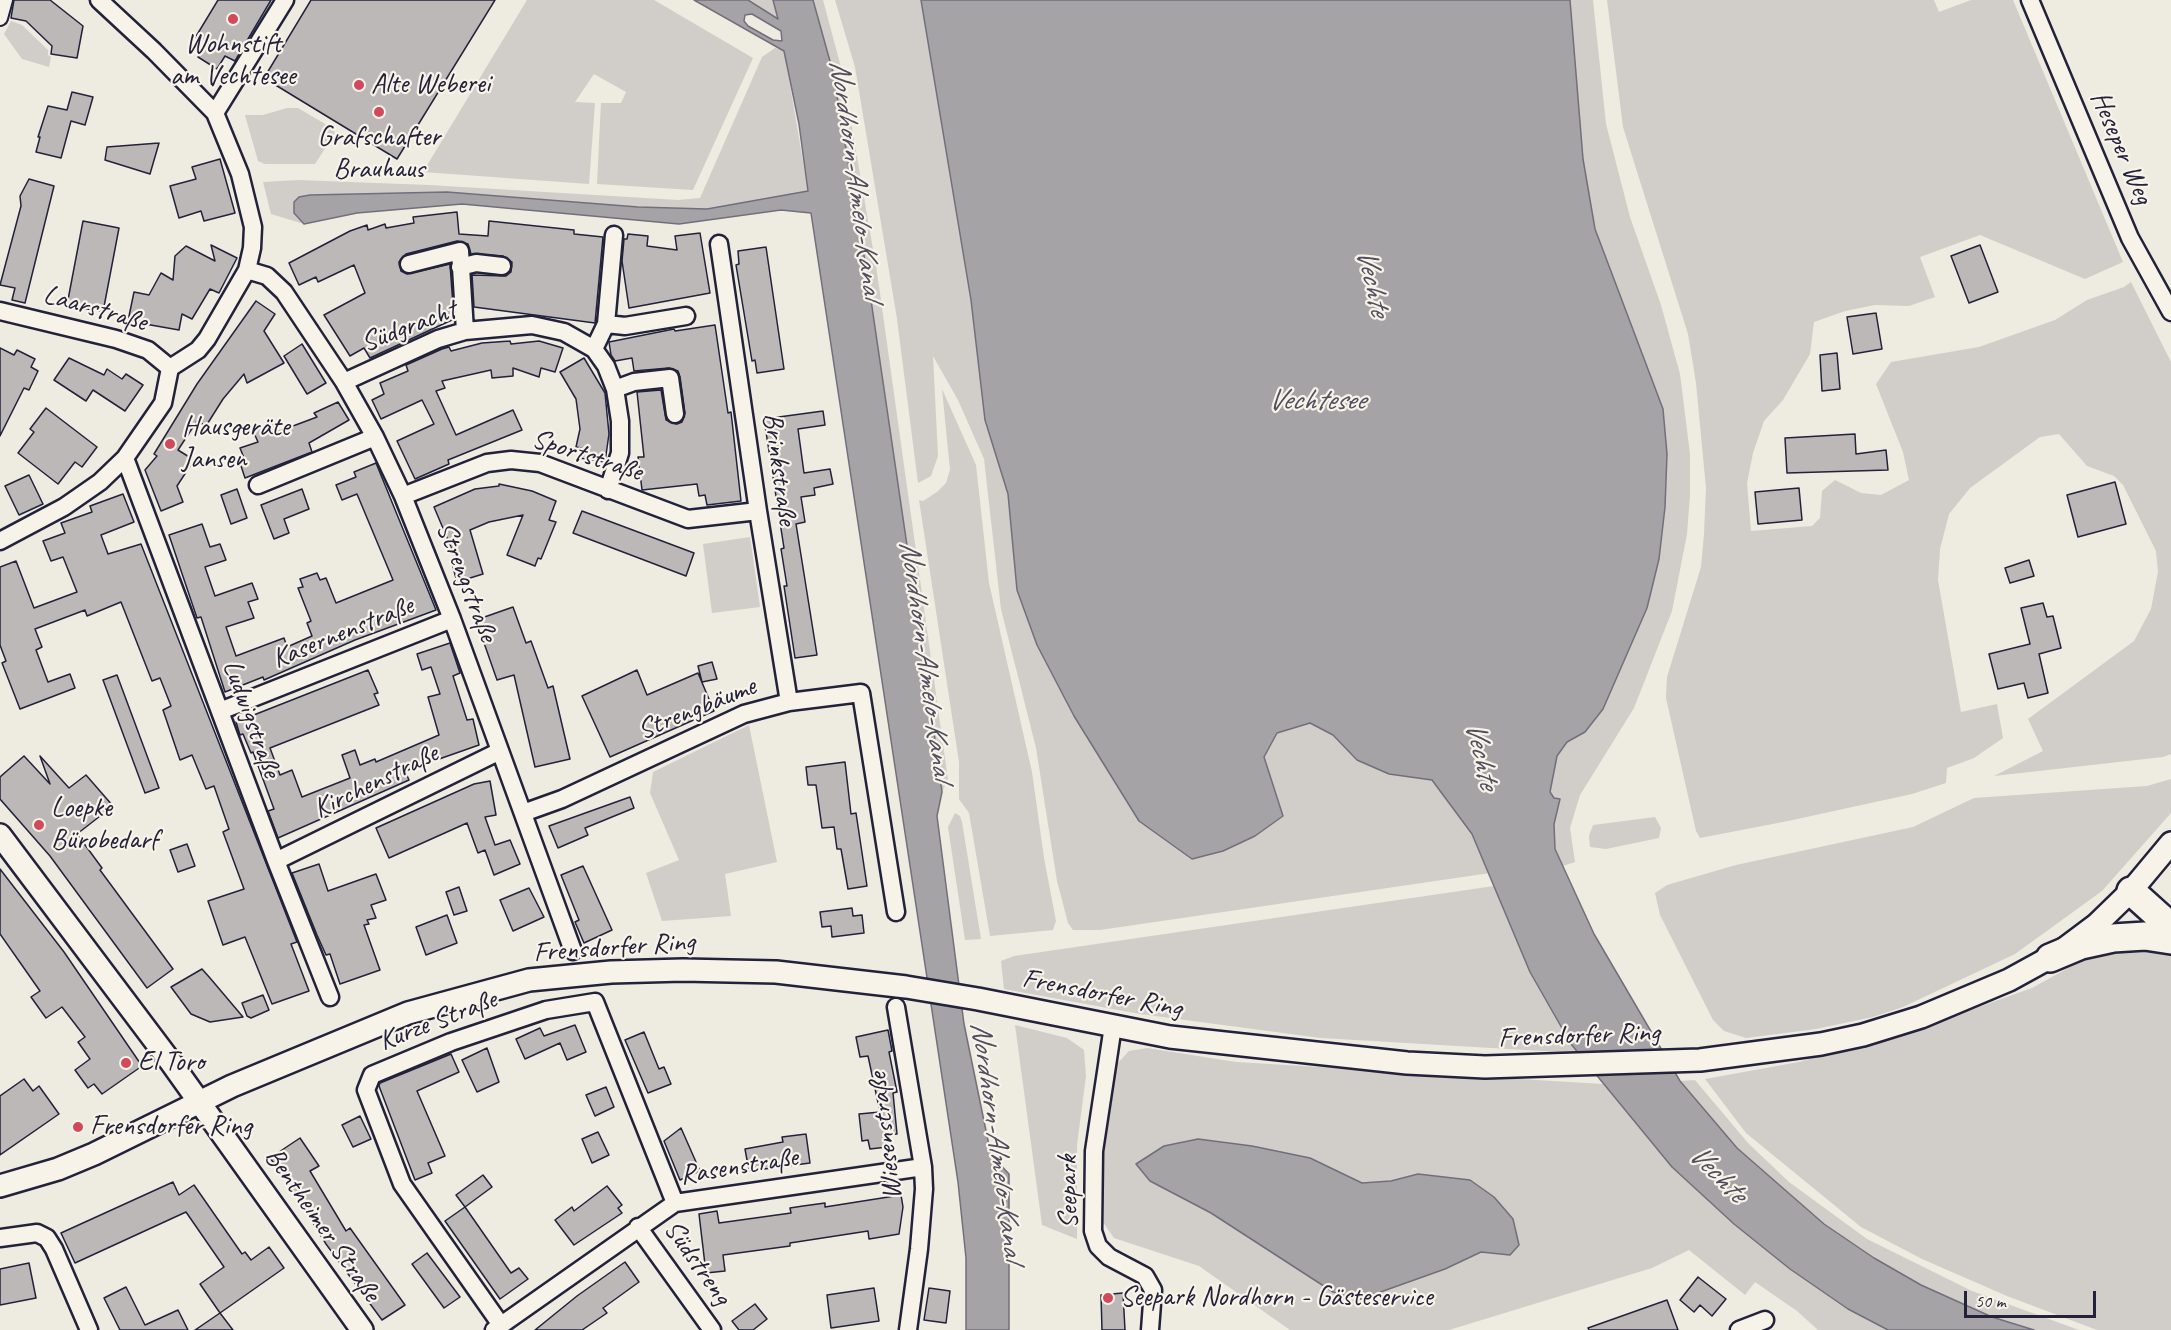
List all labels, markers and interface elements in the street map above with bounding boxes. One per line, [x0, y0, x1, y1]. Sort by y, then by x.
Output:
marker: Wohnstift am Vechtesee [226, 12, 240, 26]
place label: Wohnstift am Vechtesee [170, 28, 296, 94]
water label: Nordhorn-Almelo-Kanal [820, 57, 890, 301]
place label: Alte Weberei [371, 68, 490, 102]
marker: Alte Weberei [352, 78, 366, 92]
street label: Heseper Weg [2082, 86, 2160, 210]
marker: Grafschafter Brauhaus [372, 105, 386, 119]
place label: Grafschafter Brauhaus [318, 121, 440, 187]
water label: Vechte [1347, 245, 1397, 319]
street label: Laarstraße [39, 278, 151, 340]
street label: Südgracht [357, 294, 461, 360]
water label: Vechtesee [1267, 383, 1365, 419]
place label: Hausgeräte Jansen [182, 411, 290, 477]
street label: Brinkstraße [754, 411, 804, 527]
street label: Sportstraße [528, 422, 646, 490]
marker: Hausgeräte Jansen [163, 437, 177, 451]
street label: Strengstraße [428, 517, 504, 647]
water label: Nordhorn-Almelo-Kanal [890, 538, 960, 782]
street label: Kasernenstraße [267, 589, 419, 677]
street label: Ludwigstraße [214, 656, 288, 782]
street label: Strengbäume [633, 670, 761, 748]
water label: Vechte [1456, 718, 1506, 792]
street label: Kirchenstraße [308, 737, 444, 827]
place label: Loepke Bürobedarf [51, 792, 158, 858]
marker: Loepke Bürobedarf [32, 818, 46, 832]
street label: Frensdorfer Ring [532, 926, 696, 970]
street label: Frensdorfer Ring [1019, 962, 1185, 1026]
street label: Kurze Straße [374, 983, 502, 1059]
street label: Frensdorfer Ring [1498, 1016, 1660, 1056]
water label: Nordhorn-Almelo-Kanal [961, 1019, 1031, 1263]
place label: El Toro [138, 1046, 204, 1080]
marker: El Toro [119, 1056, 133, 1070]
street label: Wiesenstraße [862, 1070, 910, 1202]
place label: Frensdorfer Ring [90, 1110, 252, 1144]
marker: Frensdorfer Ring [71, 1120, 85, 1134]
water label: Vechte [1680, 1137, 1754, 1211]
street label: Rasenstraße [678, 1141, 800, 1193]
street label: Bentheimer Straße [257, 1142, 387, 1308]
street label: Seepark [1052, 1155, 1086, 1229]
street label: Südstreng [656, 1214, 738, 1312]
scale bar [1967, 1279, 2099, 1317]
place label: Seepark Nordhorn - Gästeservice [1120, 1281, 1433, 1315]
text: 50 m [1975, 1290, 2006, 1312]
marker: Seepark Nordhorn - Gästeservice [1101, 1291, 1115, 1305]

